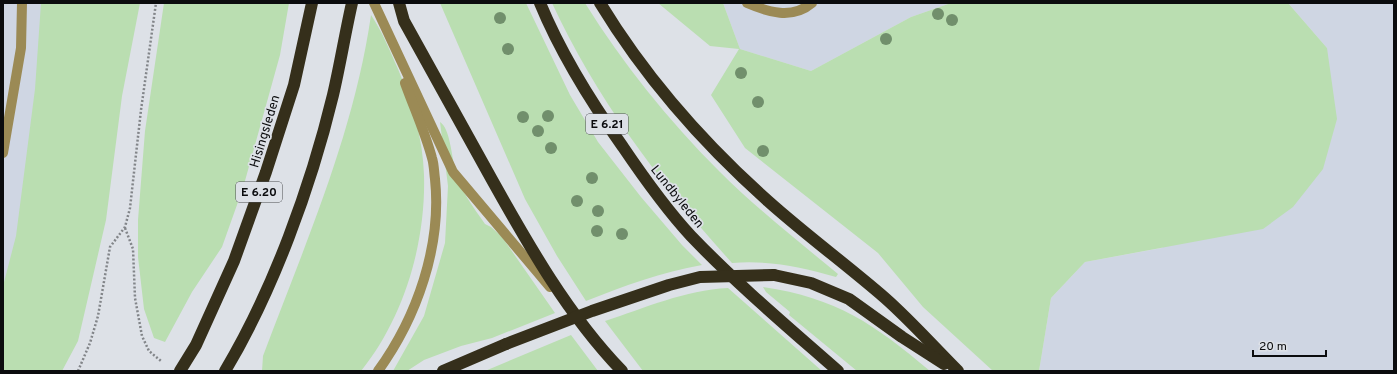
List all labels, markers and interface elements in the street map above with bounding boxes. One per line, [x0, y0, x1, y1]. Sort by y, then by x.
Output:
street label: Hisingsleden [247, 93, 285, 170]
road number: E 6.21 [586, 114, 628, 134]
street label: Lundbyleden [646, 163, 707, 232]
road number: E 6.20 [236, 182, 282, 202]
scale bar [1253, 332, 1326, 358]
text: 20 m [1259, 339, 1287, 355]

